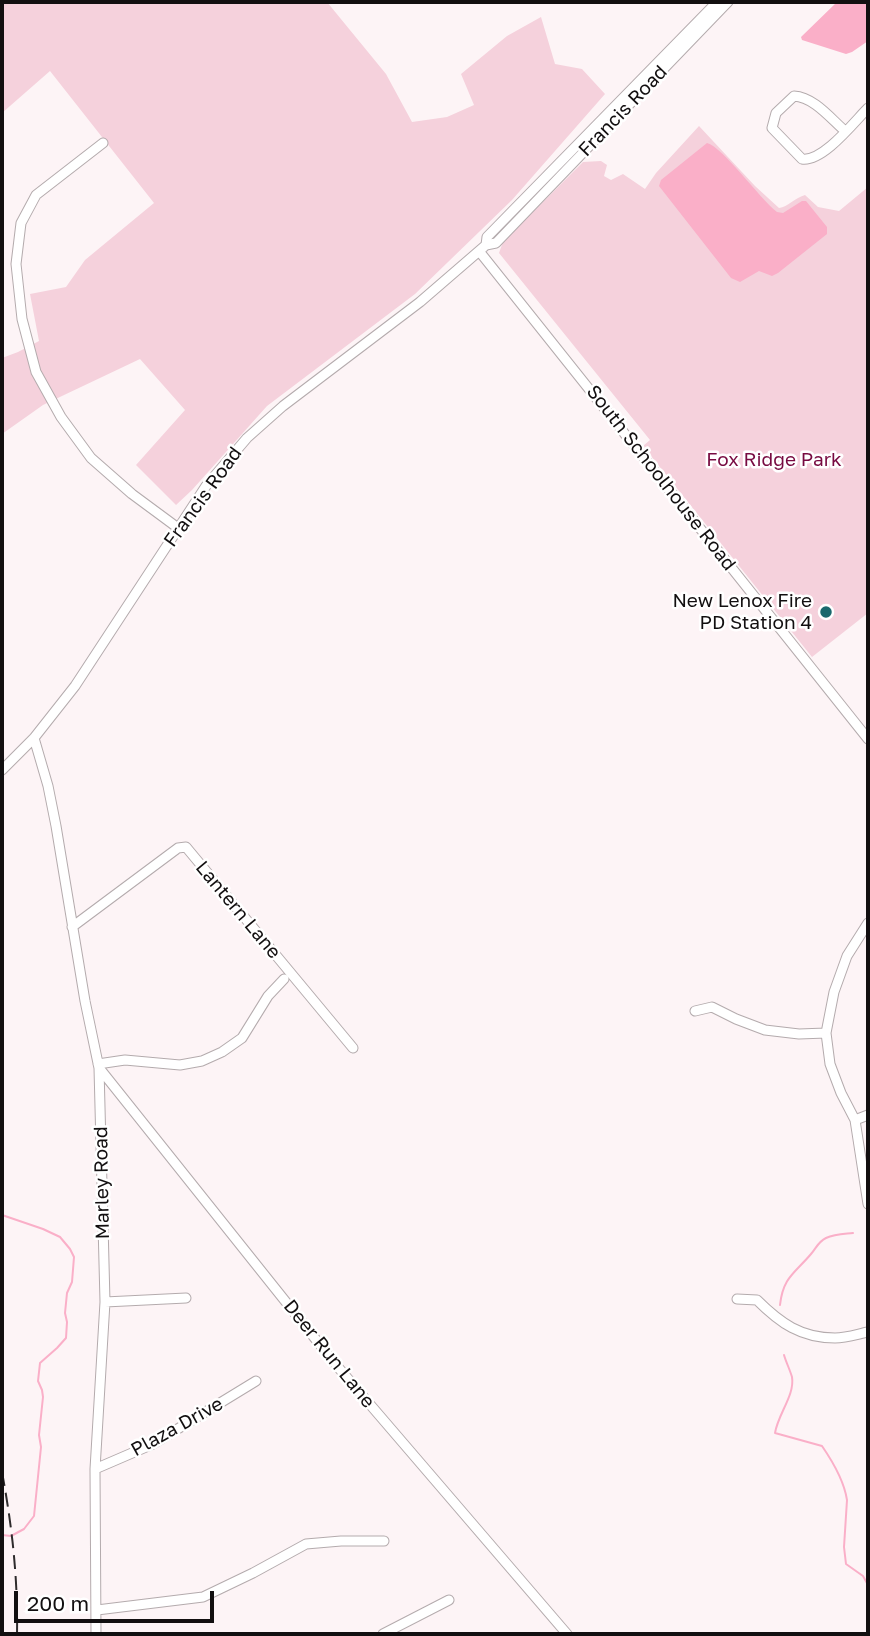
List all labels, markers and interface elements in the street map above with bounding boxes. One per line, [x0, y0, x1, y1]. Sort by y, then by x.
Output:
street label: Francis Road [574, 61, 672, 161]
street label: South Schoolhouse Road [581, 381, 741, 575]
street label: Francis Road [159, 443, 247, 551]
park label: Fox Ridge Park [706, 449, 842, 471]
place label: New Lenox Fire PD Station 4 [672, 590, 812, 634]
marker: New Lenox Fire PD Station 4 [818, 604, 834, 620]
street label: Lantern Lane [191, 857, 285, 963]
street label: Marley Road [90, 1126, 114, 1240]
street label: Deer Run Lane [278, 1295, 380, 1413]
street label: Plaza Drive [127, 1392, 227, 1462]
scale bar [18, 1576, 217, 1620]
text: 200 m [27, 1590, 89, 1616]

